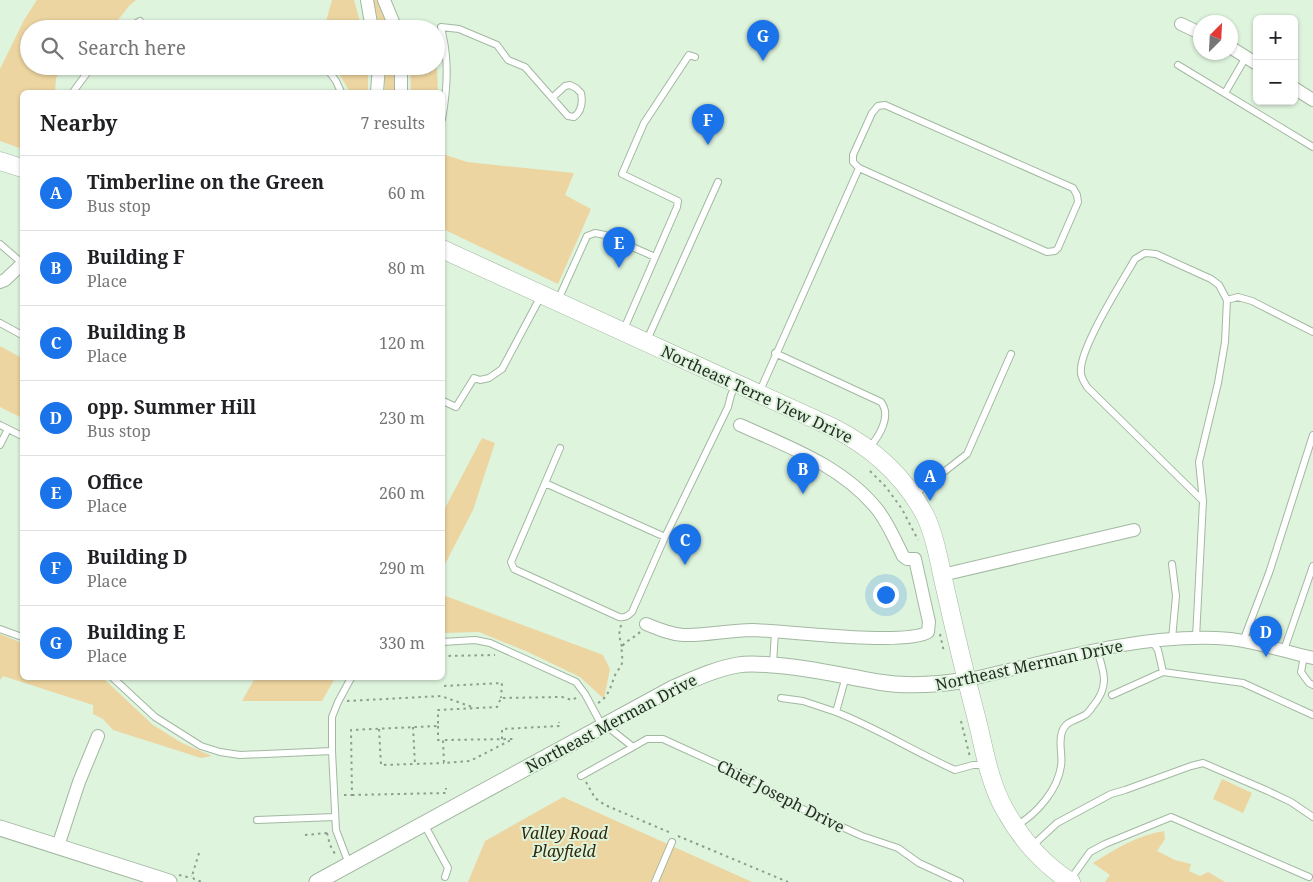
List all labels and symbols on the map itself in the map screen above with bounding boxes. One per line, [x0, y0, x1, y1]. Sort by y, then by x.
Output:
north arrow [1193, 15, 1238, 60]
pin: G [747, 20, 779, 61]
pin: F [692, 104, 724, 145]
pin: E [603, 227, 635, 268]
street label: Northeast Terre View Drive [658, 340, 856, 448]
pin: B [787, 453, 819, 494]
pin: A [914, 460, 946, 501]
pin: C [669, 524, 701, 565]
your location [873, 582, 899, 608]
pin: D [1250, 616, 1282, 657]
street label: Northeast Merman Drive [933, 634, 1125, 696]
street label: Northeast Merman Drive [521, 668, 701, 778]
street label: Chief Joseph Drive [713, 754, 849, 838]
park label: Valley Road Playfield [520, 822, 609, 862]

